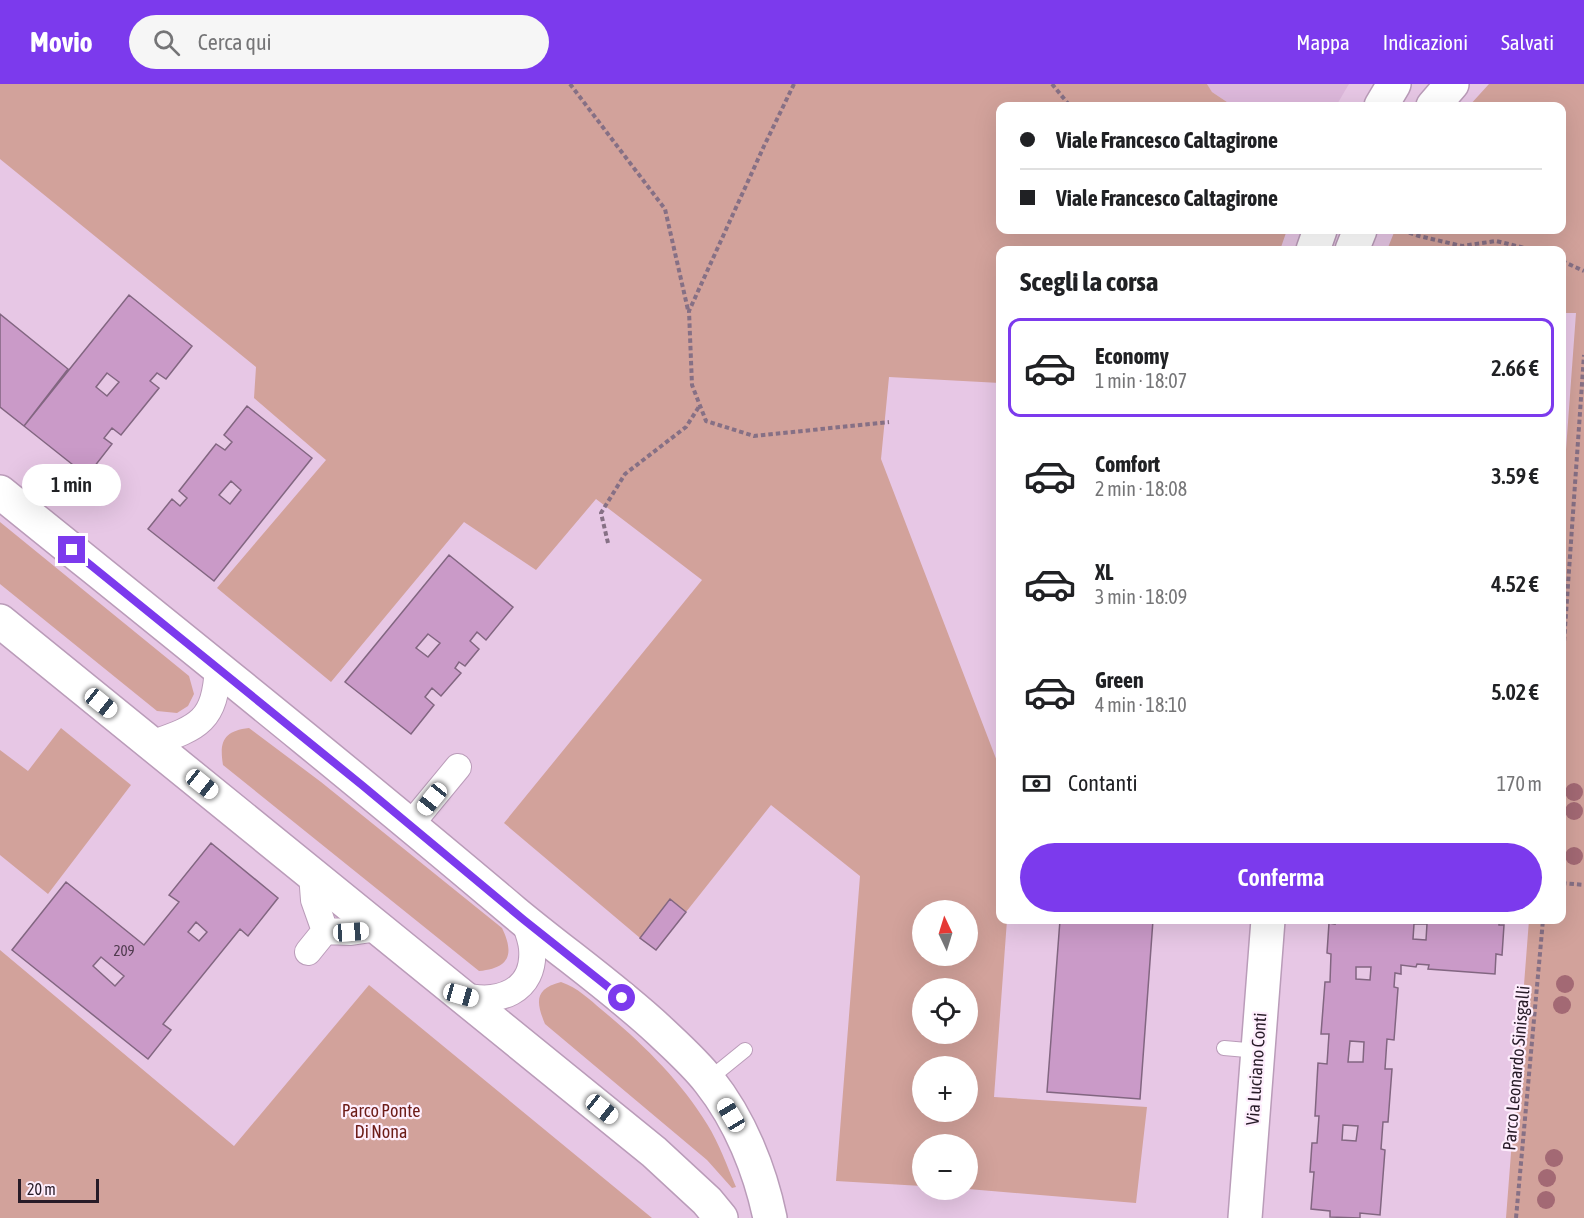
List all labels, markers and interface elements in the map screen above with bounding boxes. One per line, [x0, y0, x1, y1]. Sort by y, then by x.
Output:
search box [129, 15, 549, 69]
text: Movio [30, 26, 93, 58]
icon: search [150, 26, 183, 59]
text: Cerca qui [198, 29, 272, 55]
text: Mappa [1296, 30, 1350, 54]
text: Indicazioni [1383, 30, 1468, 54]
text: Salvati [1501, 30, 1554, 54]
text: Viale Francesco Caltagirone [1056, 127, 1278, 153]
text: Viale Francesco Caltagirone [1056, 185, 1278, 211]
text: Scegli la corsa [1020, 266, 1158, 297]
icon: car [1023, 341, 1077, 395]
text: Economy [1095, 343, 1169, 369]
text: 2.66 € [1491, 355, 1539, 381]
text: 1 min · 18:07 [1095, 369, 1187, 392]
icon: car [1023, 449, 1077, 503]
text: Comfort [1095, 451, 1160, 477]
callout: 1 min [22, 463, 122, 505]
text: 3.59 € [1491, 463, 1539, 489]
text: 1 min [51, 473, 92, 496]
text: 2 min · 18:08 [1095, 477, 1187, 500]
route end [58, 536, 85, 563]
icon: car [1023, 557, 1077, 611]
text: XL [1095, 559, 1113, 585]
text: 4.52 € [1491, 571, 1539, 597]
text: 3 min · 18:09 [1095, 585, 1187, 608]
icon: car [1023, 665, 1077, 719]
text: Green [1095, 667, 1144, 693]
text: 5.02 € [1491, 679, 1539, 705]
car [81, 685, 121, 721]
text: 4 min · 18:10 [1095, 693, 1187, 716]
car [182, 766, 222, 802]
icon: cash [1020, 767, 1053, 800]
text: Contanti [1068, 770, 1138, 796]
text: 170 m [1497, 772, 1542, 795]
car [414, 779, 450, 819]
button: Conferma [1020, 843, 1542, 912]
north arrow [912, 900, 978, 966]
map controls [912, 900, 978, 1200]
car [332, 922, 370, 942]
house number: 209 [113, 942, 135, 959]
button: locate [912, 978, 978, 1044]
car [441, 981, 481, 1009]
route start [608, 984, 635, 1011]
street label: Parco Leonardo Sinisgalli [1498, 985, 1534, 1151]
street label: Via Luciano Conti [1242, 1012, 1270, 1126]
button: + [912, 1056, 978, 1122]
car [582, 1091, 622, 1127]
car [714, 1095, 748, 1135]
park label: Parco Ponte Di Nona [342, 1100, 420, 1142]
button: − [912, 1134, 978, 1200]
scale bar [18, 1176, 99, 1204]
text: 20 m [27, 1180, 56, 1198]

